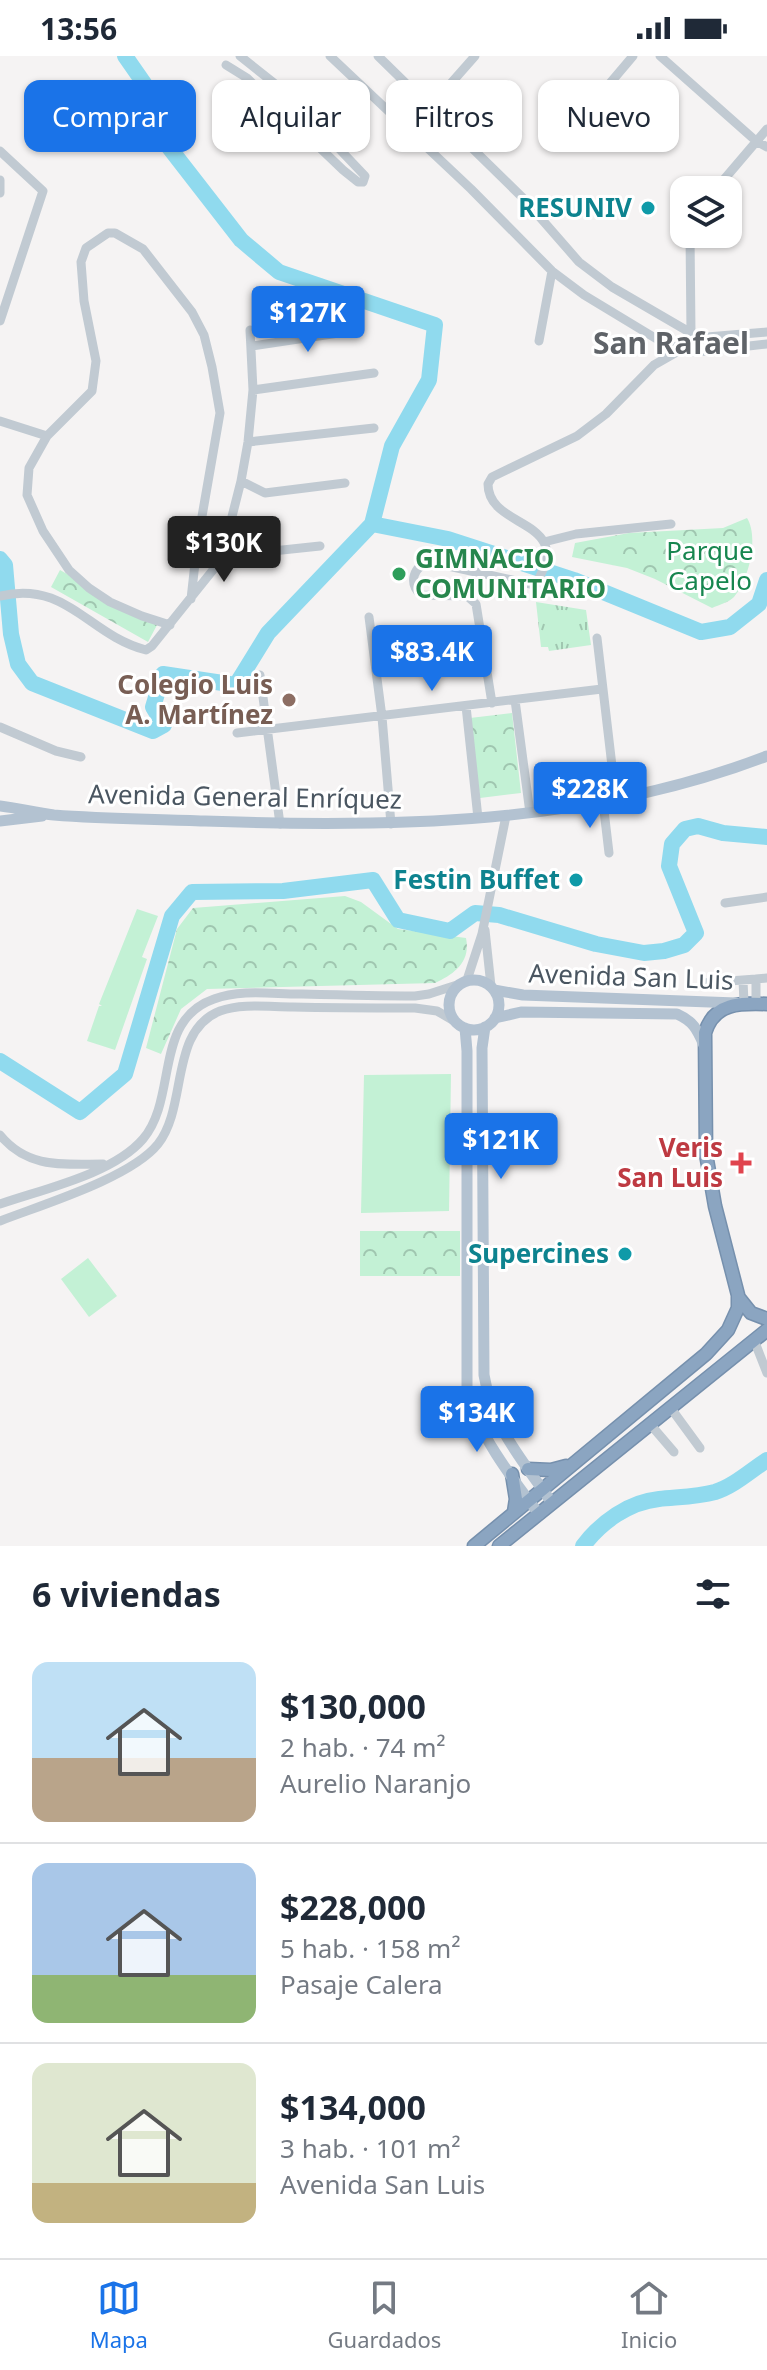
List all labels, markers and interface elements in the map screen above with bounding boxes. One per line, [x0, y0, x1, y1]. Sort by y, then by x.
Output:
text: 13:56 [40, 8, 117, 49]
chip: Comprar [24, 80, 196, 152]
chip: Alquilar [212, 80, 370, 152]
chip: Filtros [386, 80, 522, 152]
chip: Nuevo [538, 80, 679, 152]
map controls [670, 176, 742, 248]
button: layers [670, 176, 742, 248]
place label: RESUNIV [518, 189, 632, 225]
marker: RESUNIV [639, 199, 657, 217]
pin: $127K [252, 286, 364, 354]
text: $127K [270, 294, 346, 330]
district label: San Rafael [593, 322, 749, 363]
pin: $130K [168, 516, 280, 584]
text: $130K [186, 524, 262, 560]
park label: Parque Capelo [666, 532, 754, 598]
place label: GIMNACIO COMUNITARIO [415, 540, 606, 606]
marker: GIMNACIO COMUNITARIO [390, 565, 408, 583]
pin: $83.4K [367, 625, 497, 693]
text: $83.4K [390, 633, 474, 669]
place label: Colegio Luis A. Martínez [117, 666, 273, 732]
marker: Colegio Luis A. Martínez [280, 691, 298, 709]
pin: $228K [534, 762, 646, 830]
text: $228K [552, 770, 628, 806]
street label: Avenida General Enríquez [88, 775, 402, 817]
place label: Festin Buffet [393, 861, 560, 897]
marker: Festin Buffet [567, 871, 585, 889]
street label: Avenida San Luis [528, 954, 734, 998]
pin: $121K [445, 1113, 557, 1181]
text: $121K [463, 1121, 539, 1157]
place label: Veris San Luis [617, 1129, 723, 1195]
marker: Veris San Luis [730, 1152, 752, 1174]
place label: Supercines [468, 1235, 609, 1271]
marker: Supercines [616, 1245, 634, 1263]
pin: $134K [421, 1386, 533, 1454]
text: $134K [439, 1394, 515, 1430]
text: 6 viviendas [32, 1571, 221, 1617]
icon: filters [691, 1572, 735, 1616]
text: $130,000 [280, 1683, 426, 1729]
icon: home [96, 1694, 192, 1790]
text: 2 hab. · 74 m² [280, 1729, 446, 1765]
text: Aurelio Naranjo [280, 1765, 471, 1801]
text: $228,000 [280, 1884, 426, 1930]
icon: home [96, 1895, 192, 1991]
text: 5 hab. · 158 m² [280, 1930, 461, 1966]
text: Pasaje Calera [280, 1966, 443, 2002]
text: $134,000 [280, 2084, 426, 2130]
icon: home [96, 2095, 192, 2191]
text: 3 hab. · 101 m² [280, 2130, 461, 2166]
text: Avenida San Luis [280, 2166, 485, 2202]
tab: Mapa [90, 2276, 148, 2354]
tab: Guardados [328, 2276, 441, 2354]
tab: Inicio [621, 2276, 677, 2354]

